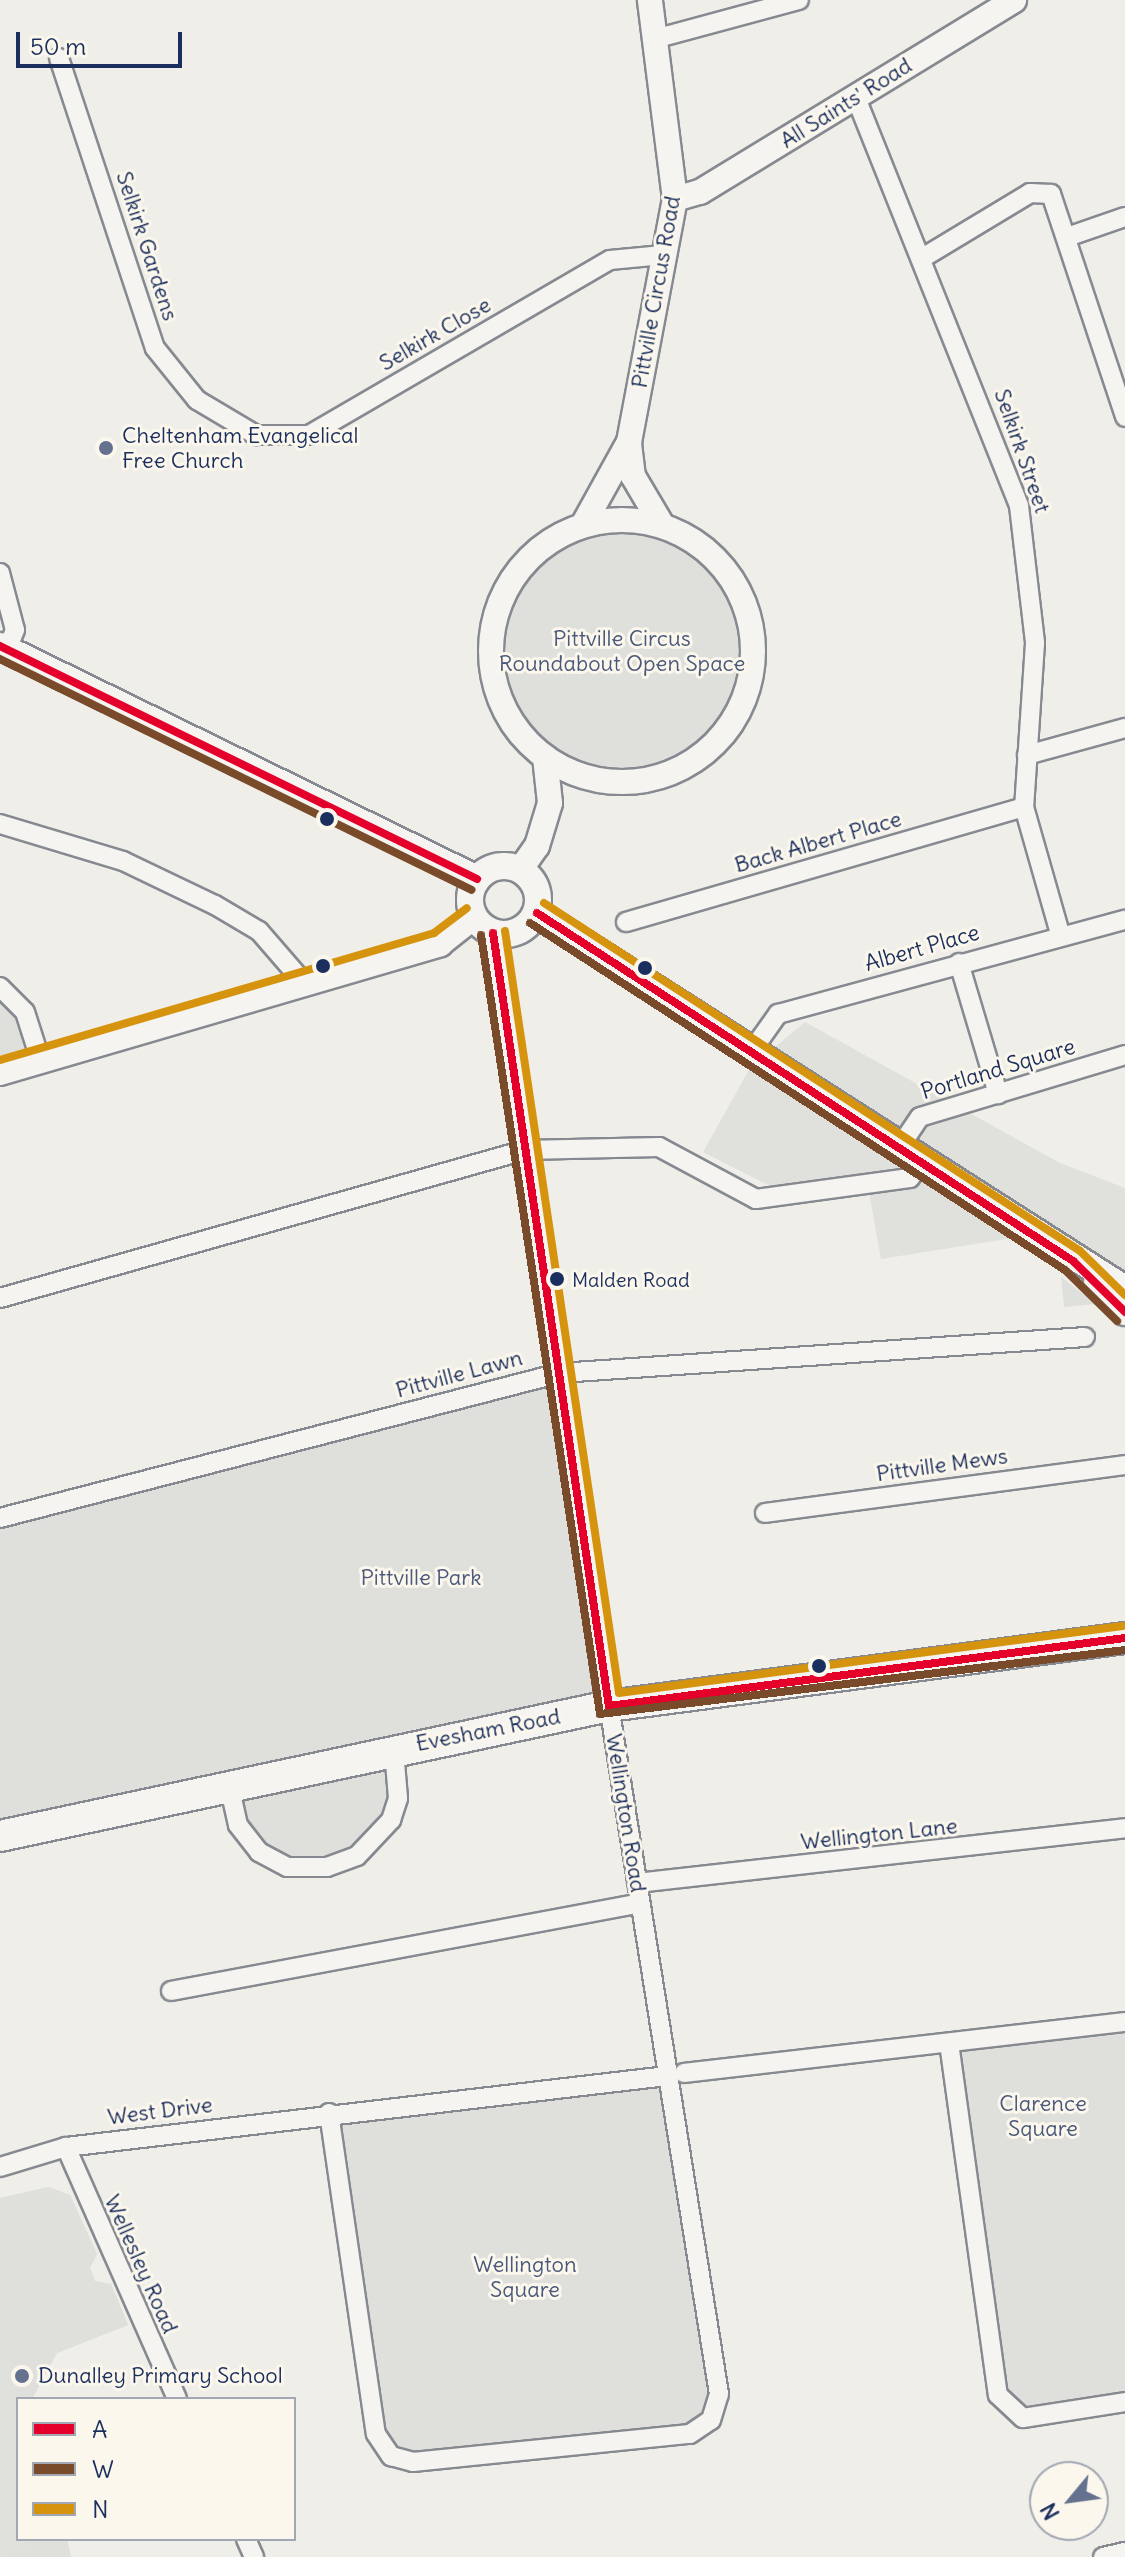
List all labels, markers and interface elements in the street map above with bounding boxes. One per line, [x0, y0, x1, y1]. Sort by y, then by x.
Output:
scale bar [20, 16, 186, 66]
text: 50 m [30, 31, 86, 61]
street label: All Saints' Road [775, 52, 917, 154]
street label: Selkirk Gardens [110, 168, 184, 324]
street label: Pittville Circus Road [626, 194, 686, 390]
street label: Selkirk Close [375, 292, 495, 376]
street label: Selkirk Street [988, 386, 1056, 516]
place label: Cheltenham Evangelical Free Church [122, 422, 359, 474]
marker: Cheltenham Evangelical Free Church [97, 439, 115, 457]
park label: Pittville Circus Roundabout Open Space [499, 625, 745, 676]
street label: Back Albert Place [731, 806, 905, 878]
unlabelled marker [319, 811, 335, 827]
street label: Albert Place [862, 919, 982, 977]
unlabelled marker [315, 958, 331, 974]
unlabelled marker [637, 960, 653, 976]
street label: Portland Square [918, 1033, 1078, 1105]
place label: Malden Road [572, 1267, 690, 1291]
marker: Malden Road [549, 1271, 565, 1287]
street label: Pittville Lawn [393, 1344, 525, 1404]
street label: Pittville Mews [875, 1443, 1009, 1487]
park label: Pittville Park [361, 1565, 481, 1591]
unlabelled marker [811, 1658, 827, 1674]
street label: Evesham Road [414, 1703, 562, 1757]
street label: Wellington Road [600, 1732, 652, 1894]
street label: Wellington Lane [799, 1813, 959, 1855]
park label: Clarence Square [999, 2090, 1087, 2142]
street label: West Drive [106, 2091, 214, 2131]
street label: Wellesley Road [99, 2191, 183, 2337]
park label: Wellington Square [473, 2251, 577, 2302]
place label: Dunalley Primary School [38, 2363, 283, 2389]
marker: Dunalley Primary School [13, 2367, 31, 2385]
legend [16, 2397, 296, 2541]
text: A [92, 2414, 107, 2444]
text: W [92, 2454, 114, 2484]
north arrow [1029, 2461, 1109, 2541]
text: N [92, 2494, 109, 2524]
text: N [1034, 2498, 1066, 2525]

